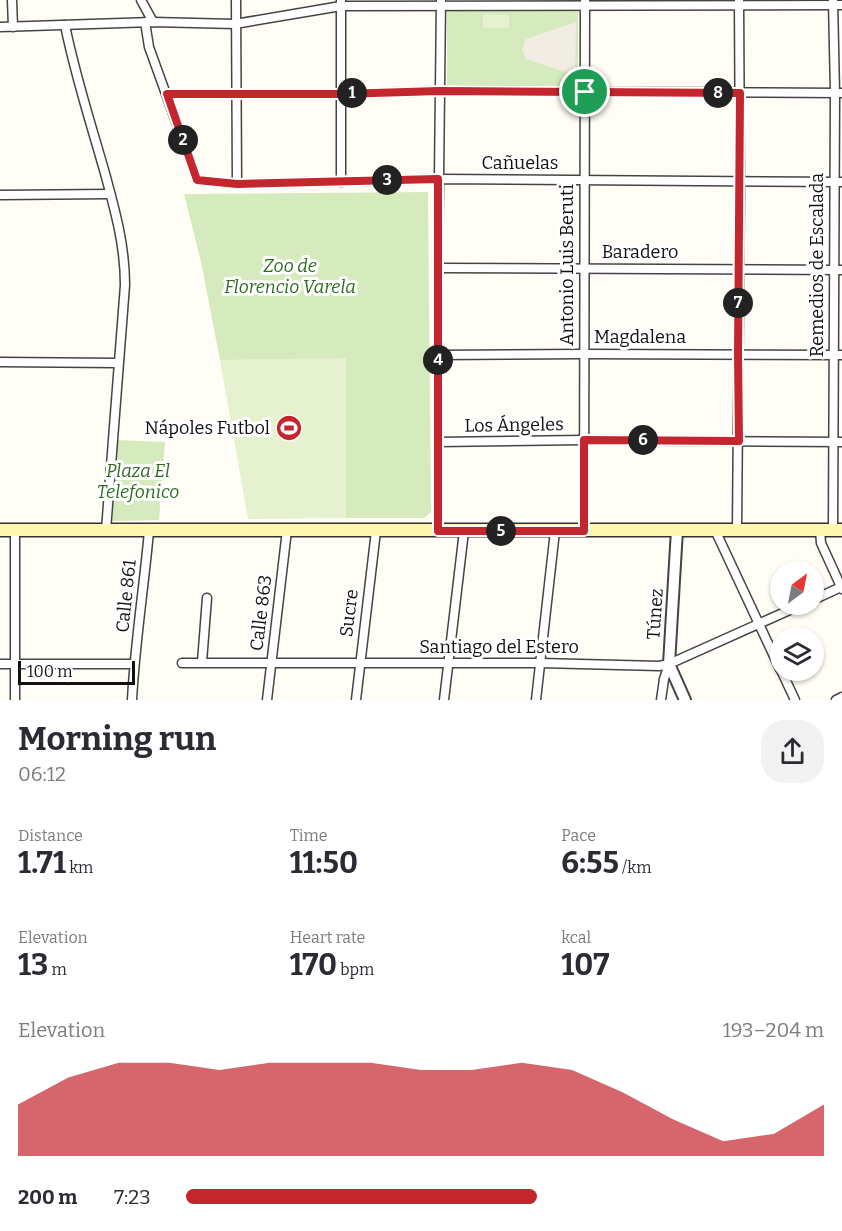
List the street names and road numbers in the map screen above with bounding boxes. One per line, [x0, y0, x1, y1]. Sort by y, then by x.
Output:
street label: Cañuelas [482, 152, 558, 174]
street label: Remedios de Escalada [806, 173, 828, 357]
street label: Antonio Luis Beruti [556, 184, 578, 346]
street label: Baradero [602, 241, 678, 263]
street label: Magdalena [594, 326, 686, 348]
street label: Los Ángeles [464, 413, 564, 437]
street label: Calle 861 [111, 558, 141, 634]
street label: Calle 863 [245, 574, 277, 652]
street label: Sucre [335, 588, 363, 638]
street label: Túnez [642, 588, 668, 640]
street label: Santiago del Estero [419, 636, 579, 658]

